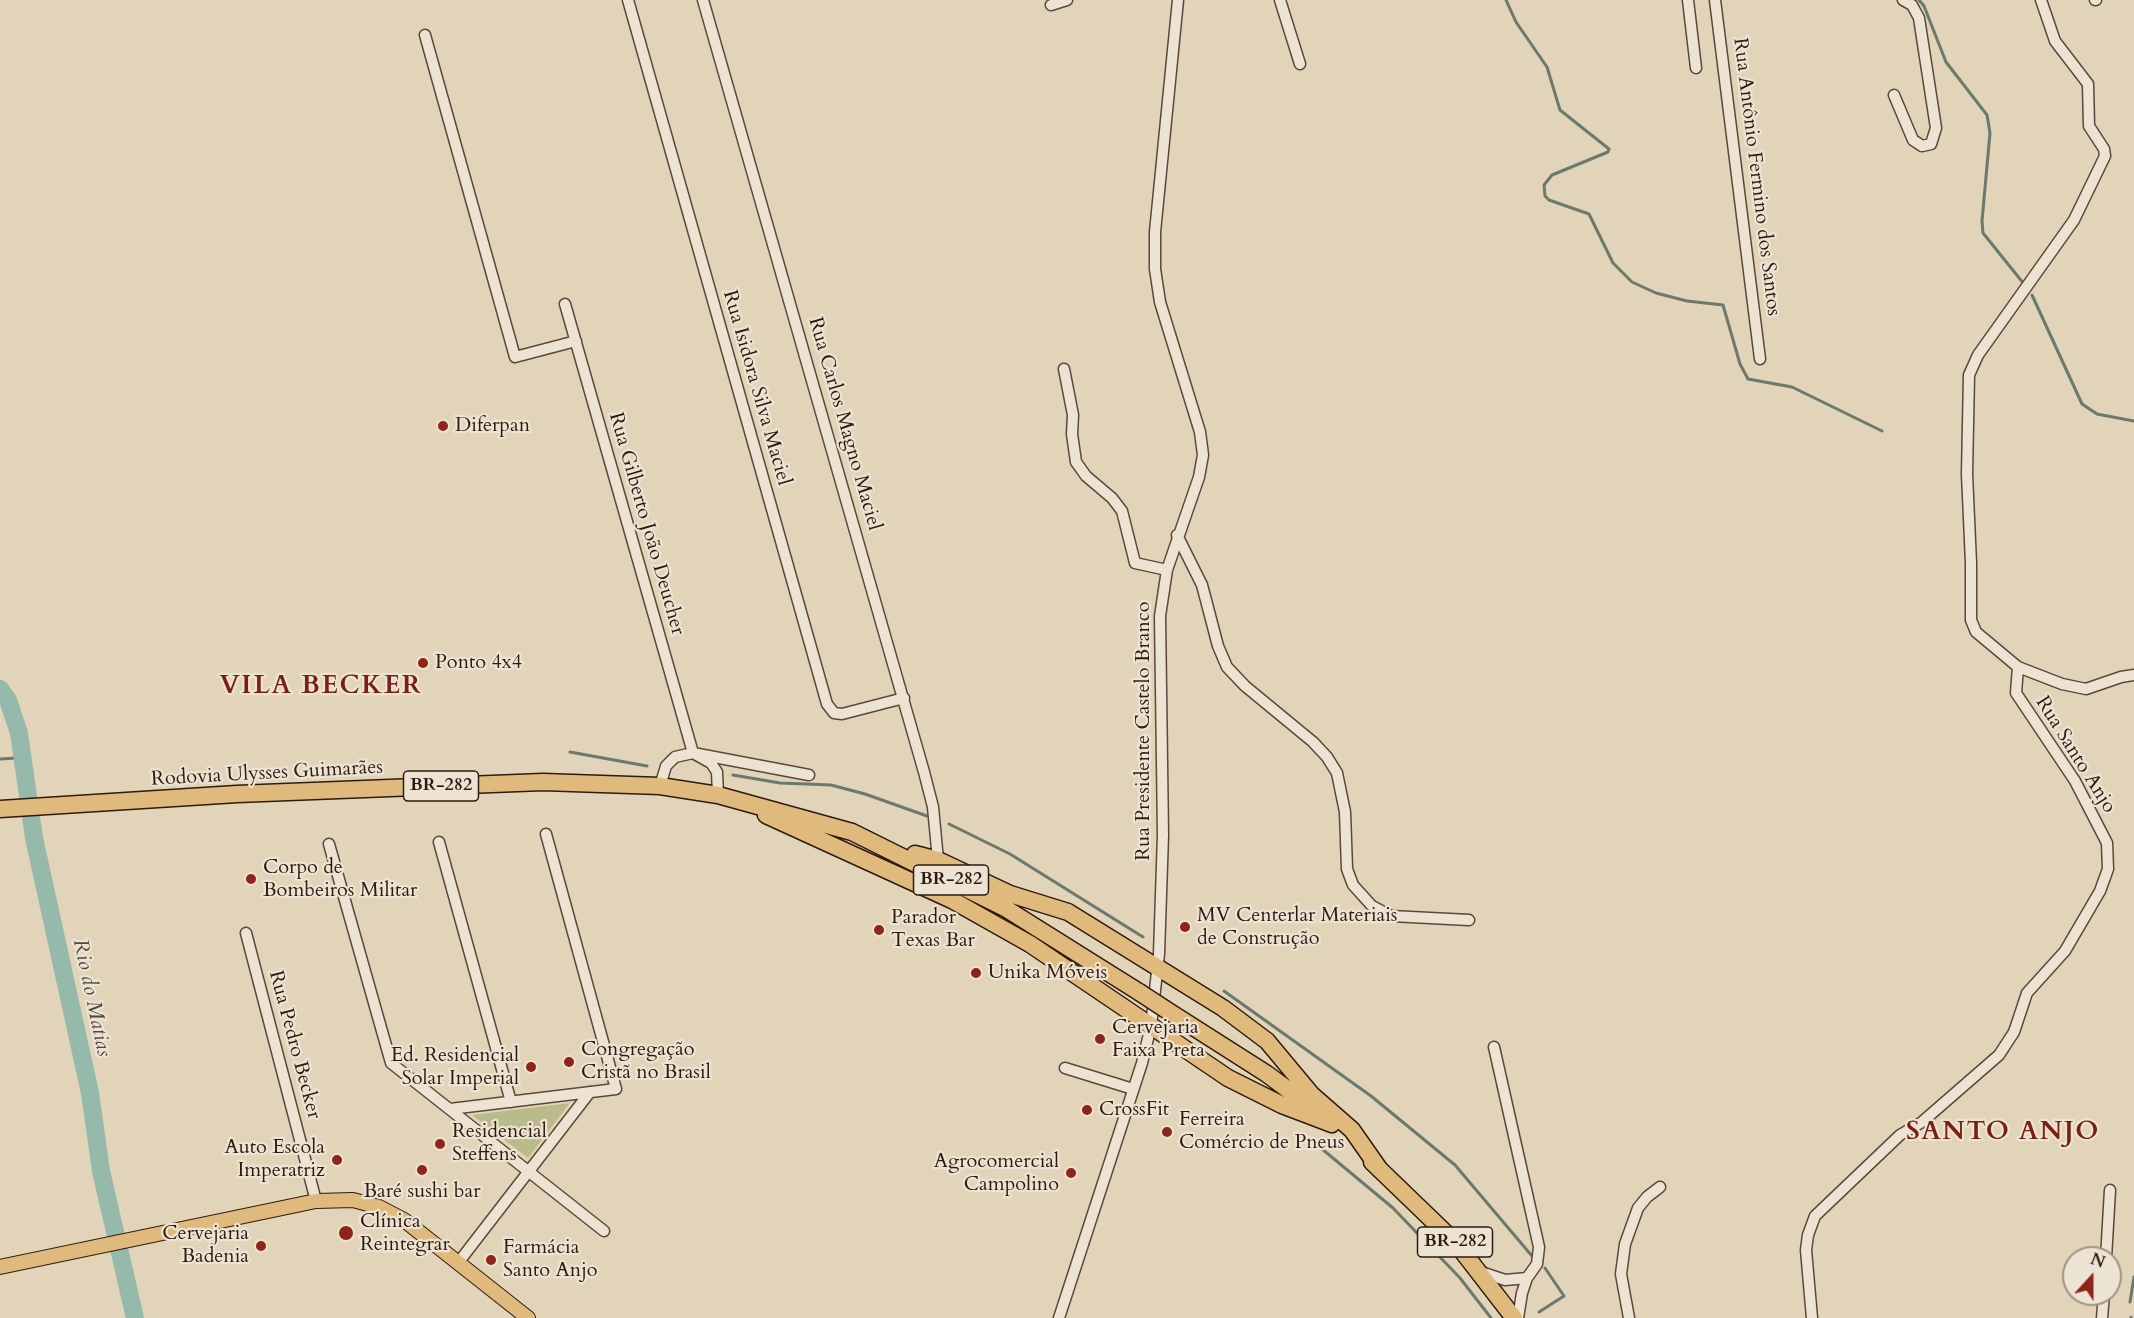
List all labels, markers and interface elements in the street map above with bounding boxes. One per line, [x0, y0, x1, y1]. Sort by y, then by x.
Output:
street label: Rua Antônio Fermino dos Santos [1727, 37, 1785, 317]
street label: Rua Isidora Silva Maciel [717, 288, 795, 488]
street label: Rua Carlos Magno Maciel [802, 315, 886, 533]
street label: Rua Gilberto João Deucher [603, 410, 689, 638]
place label: Diferpan [455, 414, 530, 438]
marker: Diferpan [436, 419, 450, 433]
street label: Rua Presidente Castelo Branco [1132, 601, 1156, 861]
place label: Ponto 4x4 [435, 651, 522, 675]
marker: Ponto 4x4 [416, 656, 430, 670]
district label: VILA BECKER [219, 671, 423, 703]
street label: Rua Santo Anjo [2029, 692, 2121, 818]
street label: Rodovia Ulysses Guimarães [150, 756, 384, 792]
road number: BR-282 [404, 771, 478, 801]
place label: Corpo de Bombeiros Militar [263, 856, 417, 903]
road number: BR-282 [914, 865, 988, 895]
marker: Corpo de Bombeiros Militar [244, 872, 258, 886]
place label: MV Centerlar Materiais de Construção [1197, 904, 1397, 951]
place label: Parador Texas Bar [891, 906, 975, 953]
marker: MV Centerlar Materiais de Construção [1178, 920, 1192, 934]
marker: Parador Texas Bar [872, 923, 886, 937]
water label: Rio do Matias [66, 937, 116, 1059]
place label: Unika Móveis [988, 961, 1107, 985]
marker: Unika Móveis [969, 966, 983, 980]
street label: Rua Pedro Becker [263, 968, 325, 1122]
place label: Cervejaria Faixa Preta [1112, 1016, 1205, 1063]
marker: Cervejaria Faixa Preta [1093, 1032, 1107, 1046]
place label: Congregação Cristã no Brasil [581, 1038, 711, 1085]
place label: Ed. Residencial Solar Imperial [391, 1044, 519, 1091]
marker: Congregação Cristã no Brasil [562, 1055, 576, 1069]
marker: Ed. Residencial Solar Imperial [524, 1060, 538, 1074]
place label: CrossFit [1099, 1098, 1169, 1122]
marker: CrossFit [1080, 1103, 1094, 1117]
place label: Ferreira Comércio de Pneus [1179, 1108, 1344, 1155]
district label: SANTO ANJO [1906, 1117, 2100, 1149]
place label: Residencial Steffens [452, 1120, 547, 1167]
marker: Ferreira Comércio de Pneus [1160, 1125, 1174, 1139]
place label: Auto Escola Imperatriz [225, 1136, 325, 1183]
marker: Residencial Steffens [433, 1137, 447, 1151]
place label: Agrocomercial Campolino [934, 1150, 1059, 1197]
marker: Auto Escola Imperatriz [330, 1153, 344, 1167]
marker: Baré sushi bar [415, 1163, 429, 1177]
marker: Agrocomercial Campolino [1064, 1166, 1078, 1180]
place label: Baré sushi bar [364, 1180, 480, 1204]
place label: Clínica Reintegrar [360, 1210, 450, 1257]
place label: Cervejaria Badenia [162, 1222, 249, 1269]
marker: Clínica Reintegrar [337, 1224, 355, 1242]
road number: BR-282 [1418, 1227, 1492, 1257]
place label: Farmácia Santo Anjo [503, 1236, 598, 1283]
marker: Cervejaria Badenia [254, 1239, 268, 1253]
north arrow [2062, 1246, 2122, 1306]
text: N [2087, 1248, 2108, 1274]
marker: Farmácia Santo Anjo [484, 1253, 498, 1267]

